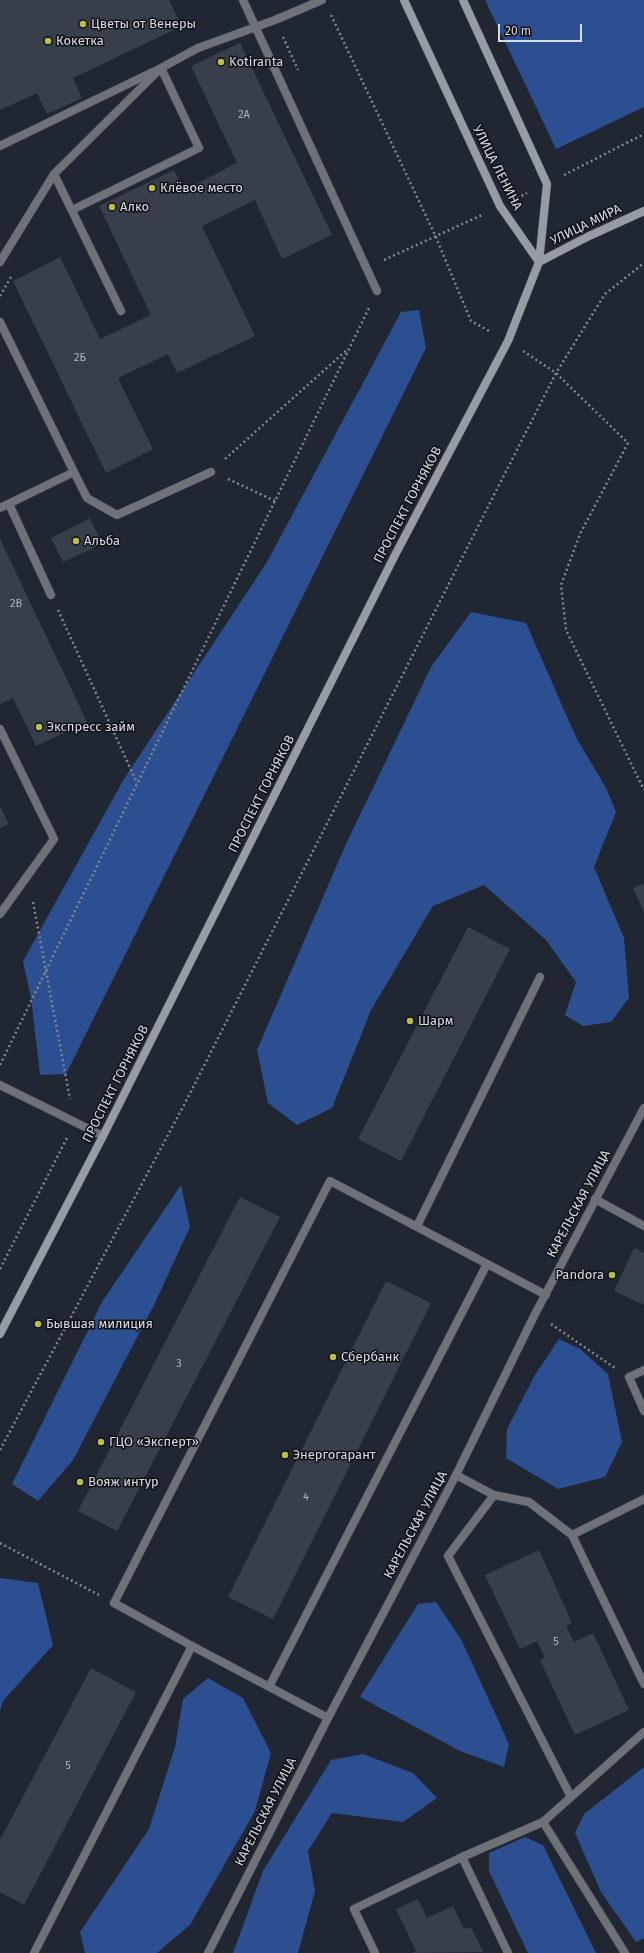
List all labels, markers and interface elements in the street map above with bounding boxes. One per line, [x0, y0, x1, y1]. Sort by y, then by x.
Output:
place label: Цветы от Венеры [91, 16, 196, 32]
scale bar [500, 16, 584, 42]
marker: Цветы от Венеры [78, 19, 88, 29]
text: 20 m [505, 24, 531, 38]
place label: Кокетка [56, 33, 104, 49]
marker: Кокетка [43, 36, 53, 46]
place label: Kotiranta [229, 54, 283, 70]
marker: Kotiranta [216, 57, 226, 67]
house number: 2А [238, 108, 250, 122]
street label: УЛИЦА ЛЕНИНА [469, 123, 525, 213]
place label: Клёвое место [160, 180, 243, 196]
marker: Клёвое место [147, 183, 157, 193]
place label: Алко [120, 199, 149, 215]
street label: УЛИЦА МИРА [548, 201, 624, 249]
marker: Алко [107, 202, 117, 212]
house number: 2Б [74, 351, 86, 365]
street label: ПРОСПЕКТ ГОРНЯКОВ [371, 444, 445, 566]
place label: Альба [84, 533, 120, 549]
marker: Альба [71, 536, 81, 546]
house number: 2В [10, 597, 22, 611]
place label: Экспресс займ [47, 719, 135, 735]
marker: Экспресс займ [34, 722, 44, 732]
street label: ПРОСПЕКТ ГОРНЯКОВ [226, 733, 298, 855]
place label: Шарм [418, 1013, 454, 1029]
marker: Шарм [405, 1016, 415, 1026]
street label: ПРОСПЕКТ ГОРНЯКОВ [80, 1023, 152, 1145]
street label: КАРЕЛЬСКАЯ УЛИЦА [544, 1148, 614, 1260]
place label: Pandora [555, 1267, 604, 1283]
marker: Pandora [607, 1270, 617, 1280]
place label: Бывшая милиция [46, 1316, 153, 1332]
marker: Бывшая милиция [33, 1319, 43, 1329]
place label: Сбербанк [341, 1349, 399, 1365]
marker: Сбербанк [328, 1352, 338, 1362]
house number: 3 [176, 1357, 182, 1371]
place label: ГЦО «Эксперт» [109, 1434, 199, 1450]
marker: ГЦО «Эксперт» [96, 1437, 106, 1447]
place label: Энергогарант [293, 1447, 376, 1463]
marker: Энергогарант [280, 1450, 290, 1460]
street label: КАРЕЛЬСКАЯ УЛИЦА [381, 1469, 451, 1581]
place label: Вояж интур [88, 1474, 159, 1490]
marker: Вояж интур [75, 1477, 85, 1487]
house number: 4 [303, 1490, 309, 1504]
house number: 5 [553, 1635, 559, 1649]
street label: КАРЕЛЬСКАЯ УЛИЦА [232, 1755, 300, 1869]
house number: 5 [65, 1759, 71, 1773]

